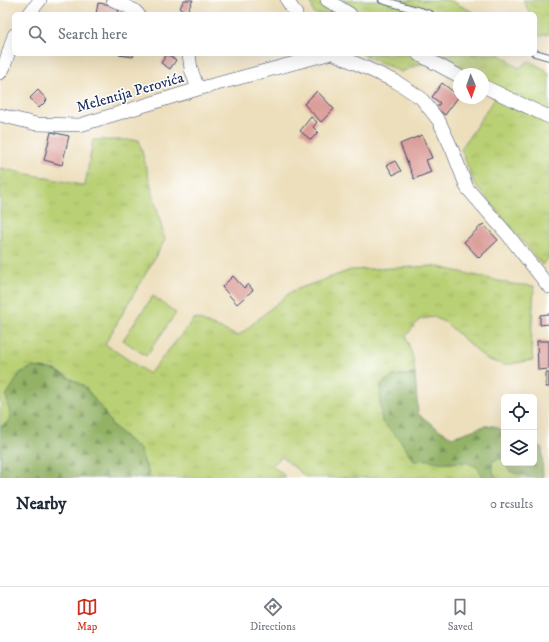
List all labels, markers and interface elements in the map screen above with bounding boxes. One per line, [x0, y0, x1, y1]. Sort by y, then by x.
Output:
search box [12, 12, 537, 56]
icon: search [26, 23, 48, 45]
text: Search here [58, 25, 127, 44]
street label: Melentija Perovića [74, 68, 187, 117]
north arrow [453, 68, 489, 104]
map controls [501, 394, 537, 466]
button: locate [501, 394, 537, 430]
button: layers [501, 430, 537, 466]
text: Nearby [16, 493, 66, 515]
text: 0 results [490, 496, 533, 512]
tab: Map [76, 596, 98, 634]
tab: Directions [250, 596, 296, 634]
tab: Saved [448, 596, 473, 634]

